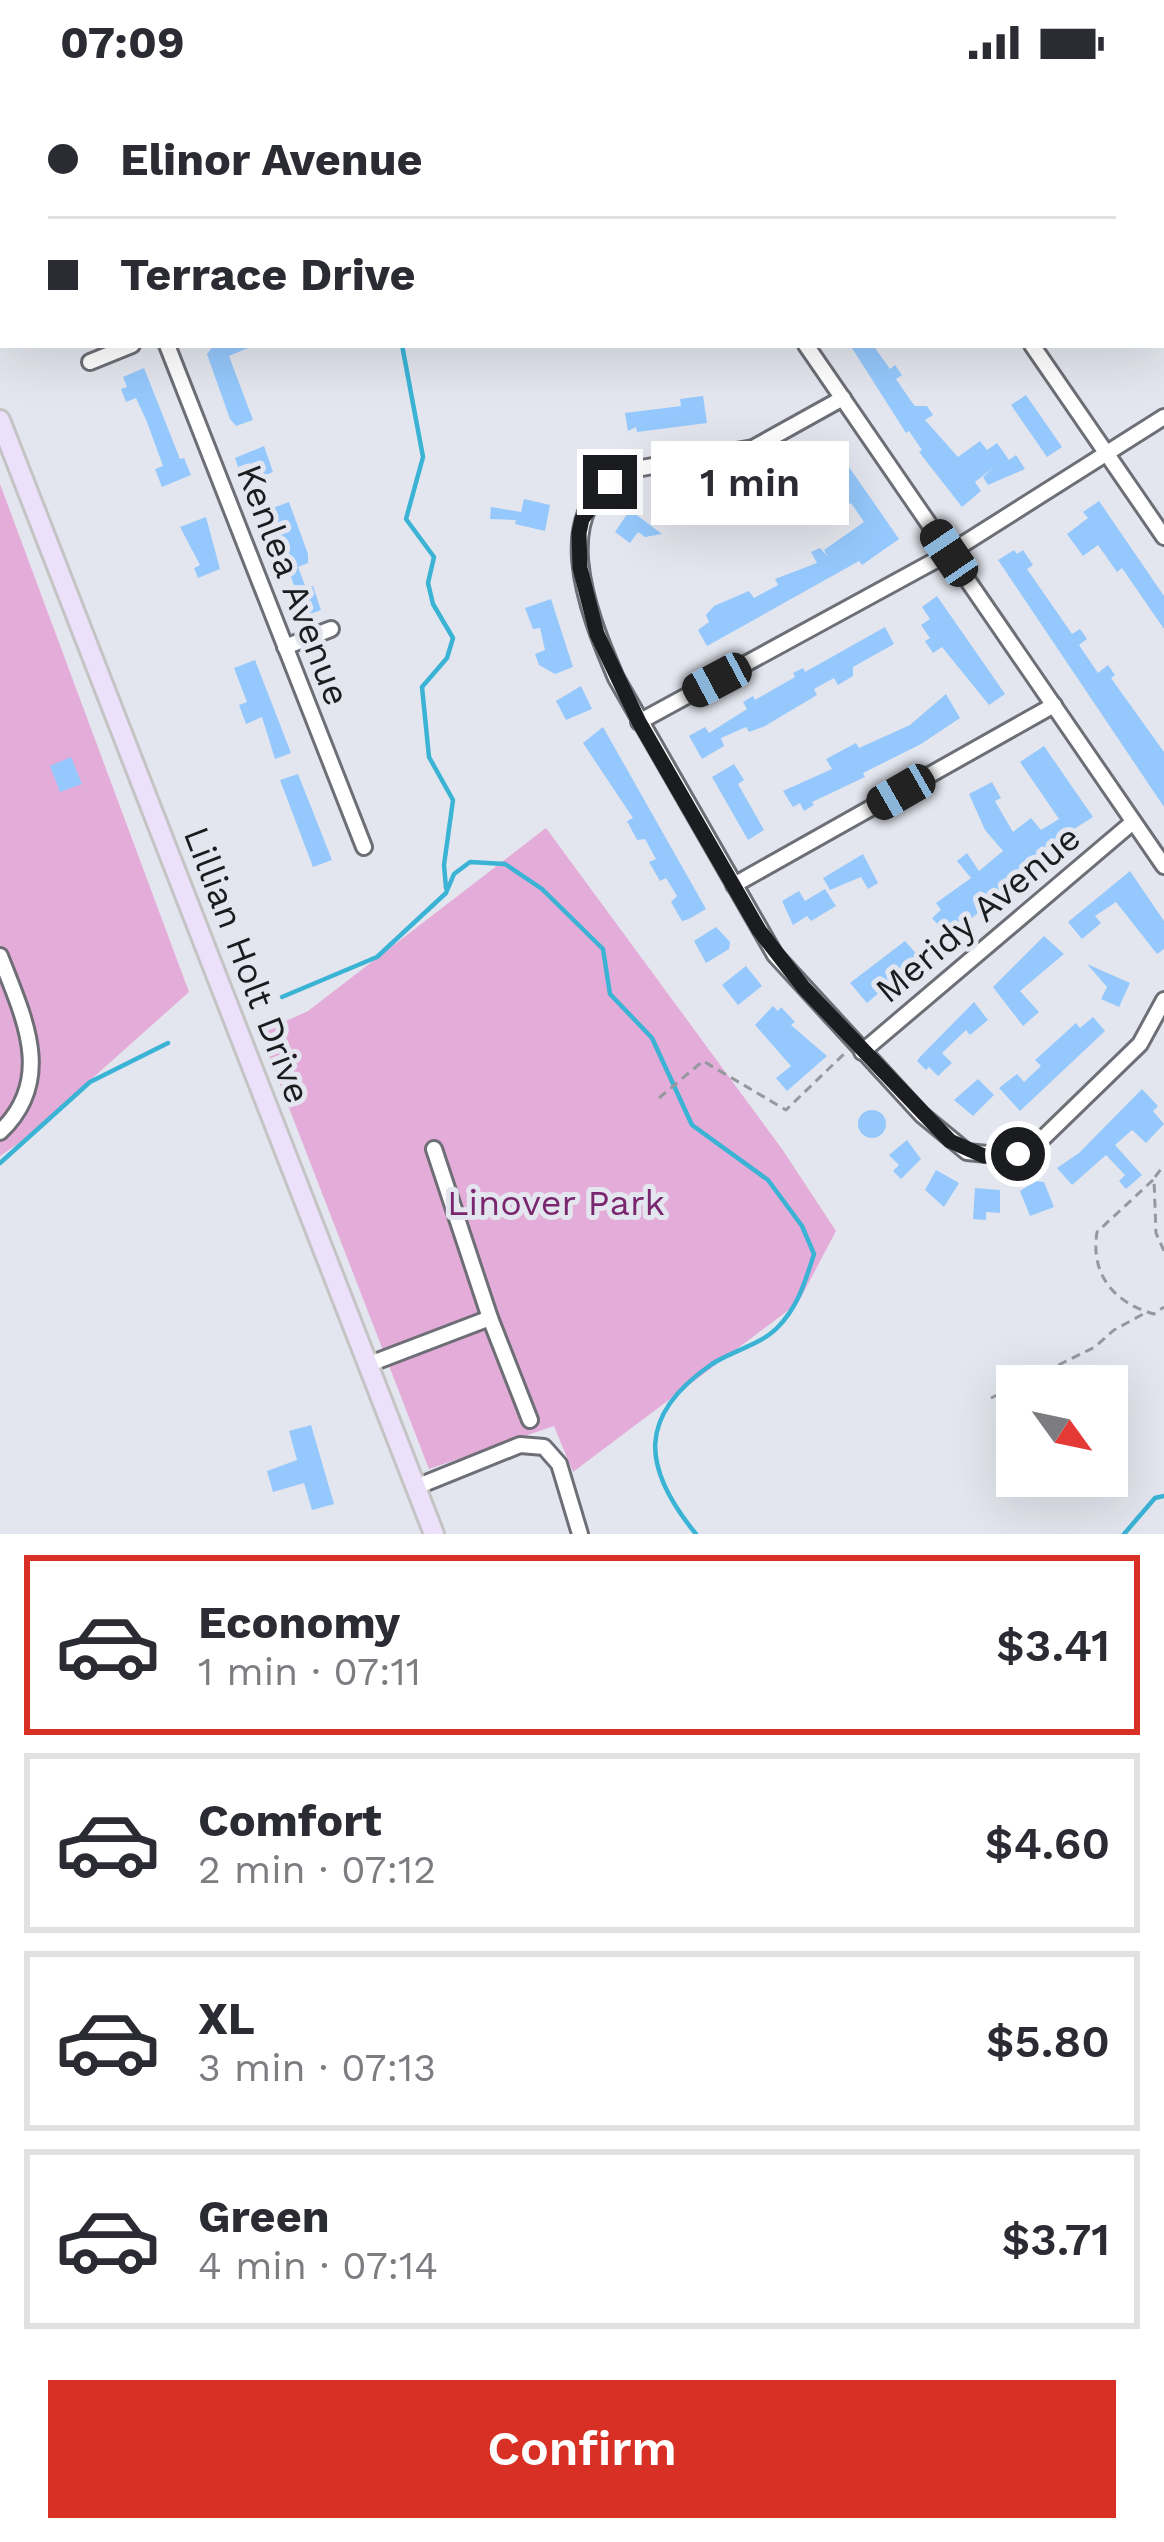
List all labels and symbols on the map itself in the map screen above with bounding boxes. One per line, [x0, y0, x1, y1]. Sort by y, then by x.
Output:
callout: 1 min [652, 440, 850, 524]
route end [583, 455, 637, 509]
street label: Kenlea Avenue [228, 459, 358, 711]
car [914, 513, 984, 593]
car [677, 647, 757, 713]
car [861, 758, 941, 826]
street label: Meridy Avenue [867, 816, 1089, 1012]
street label: Lillian Holt Drive [175, 821, 319, 1109]
route start [991, 1127, 1045, 1181]
park label: Linover Park [447, 1182, 665, 1224]
north arrow [996, 1365, 1128, 1497]

